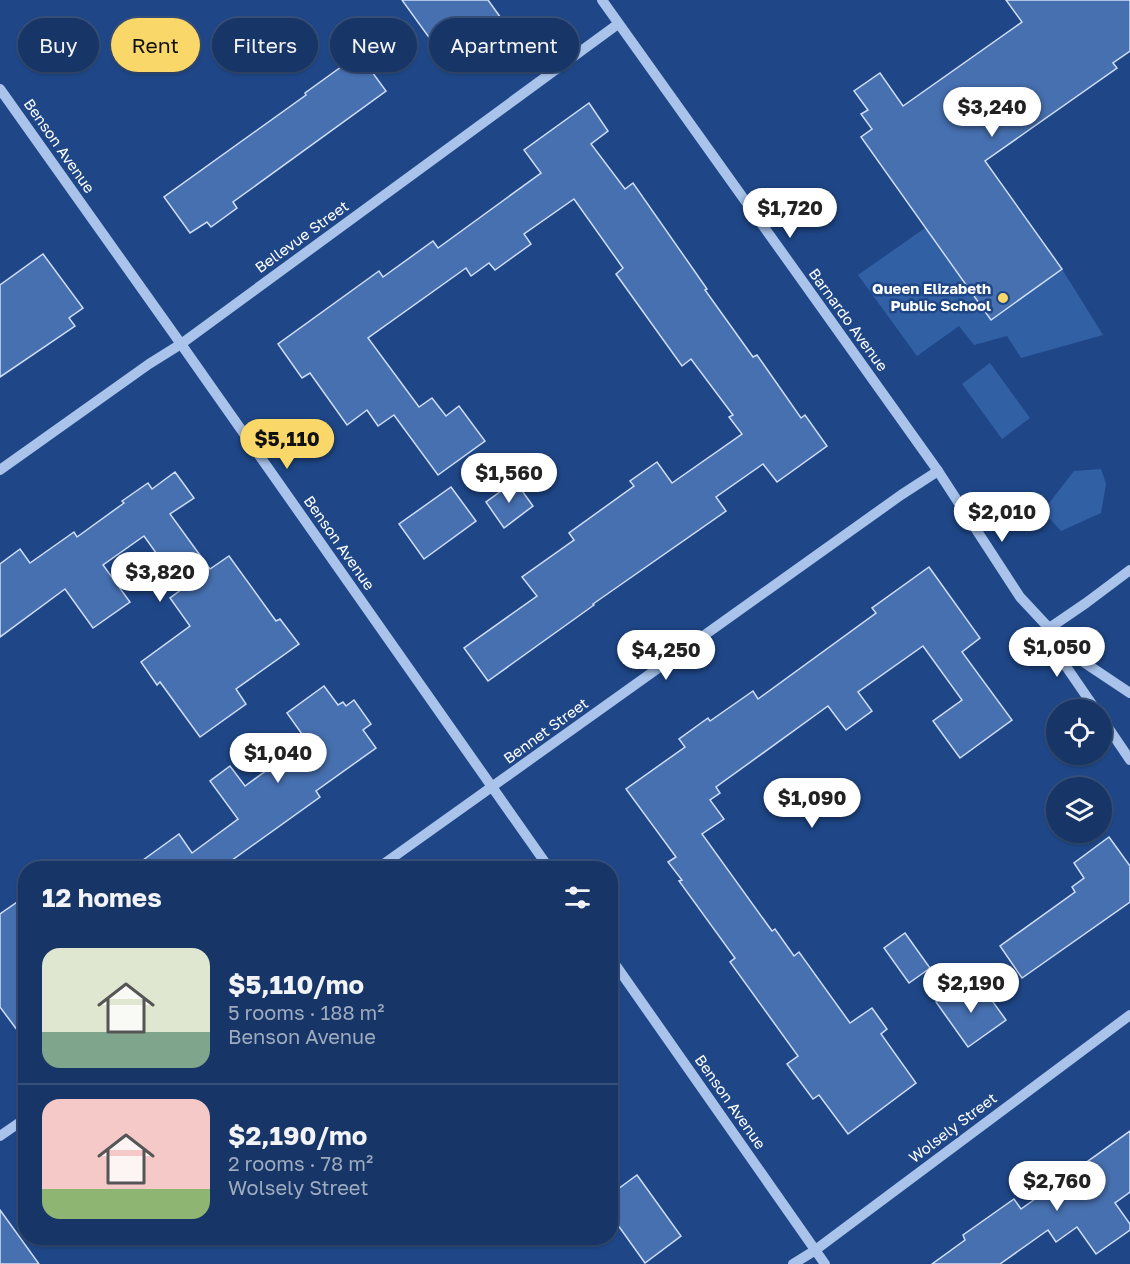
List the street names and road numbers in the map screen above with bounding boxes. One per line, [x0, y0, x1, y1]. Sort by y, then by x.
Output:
street label: Benson Avenue [21, 95, 99, 196]
street label: Bellevue Street [251, 196, 352, 276]
street label: Barnardo Avenue [805, 264, 892, 375]
street label: Benson Avenue [301, 492, 379, 593]
street label: Bennet Street [500, 694, 591, 767]
street label: Benson Avenue [692, 1051, 770, 1152]
street label: Wolsely Street [905, 1088, 1000, 1166]

